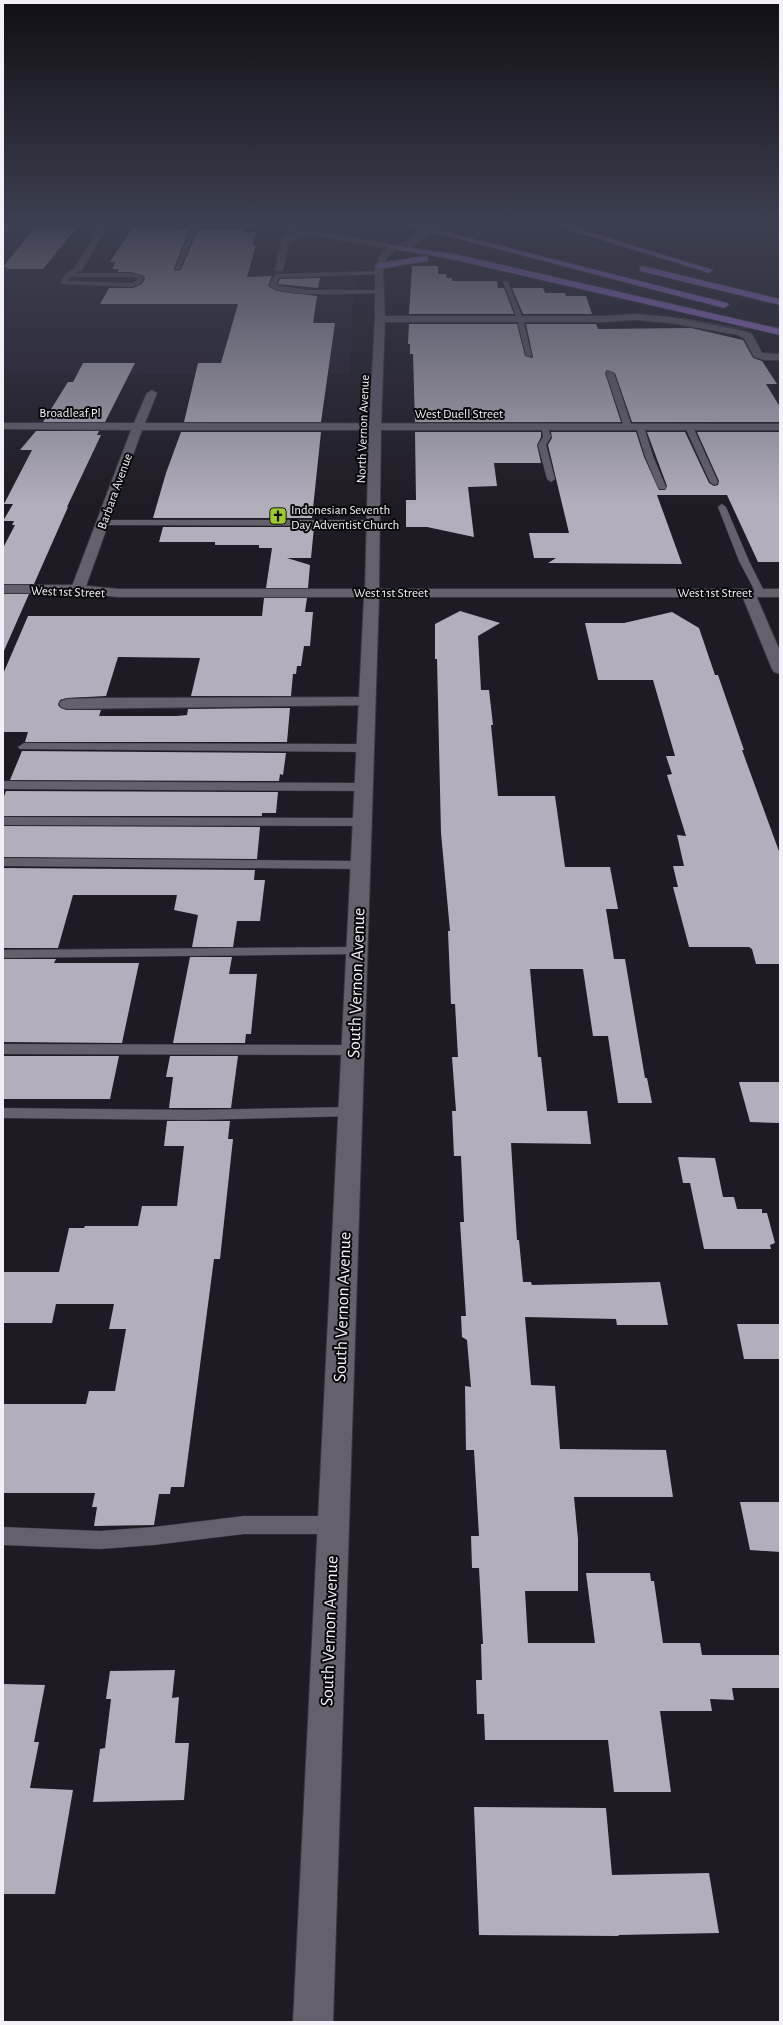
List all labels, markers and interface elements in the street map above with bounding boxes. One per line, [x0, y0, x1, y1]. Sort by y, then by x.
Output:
street label: North Vernon Avenue [355, 374, 372, 484]
street label: Broadleaf Pl [39, 407, 101, 420]
street label: West Duell Street [415, 408, 503, 421]
street label: Barbara Avenue [96, 452, 135, 531]
place label: Indonesian Seventh Day Adventist Church [291, 504, 399, 532]
church icon: Indonesian Seventh Day Adventist Church [268, 506, 288, 526]
street label: West 1st Street [31, 585, 105, 600]
street label: West 1st Street [354, 587, 428, 600]
street label: West 1st Street [678, 587, 752, 600]
street label: South Vernon Avenue [345, 908, 369, 1058]
street label: South Vernon Avenue [331, 1232, 355, 1382]
street label: South Vernon Avenue [318, 1556, 342, 1706]

